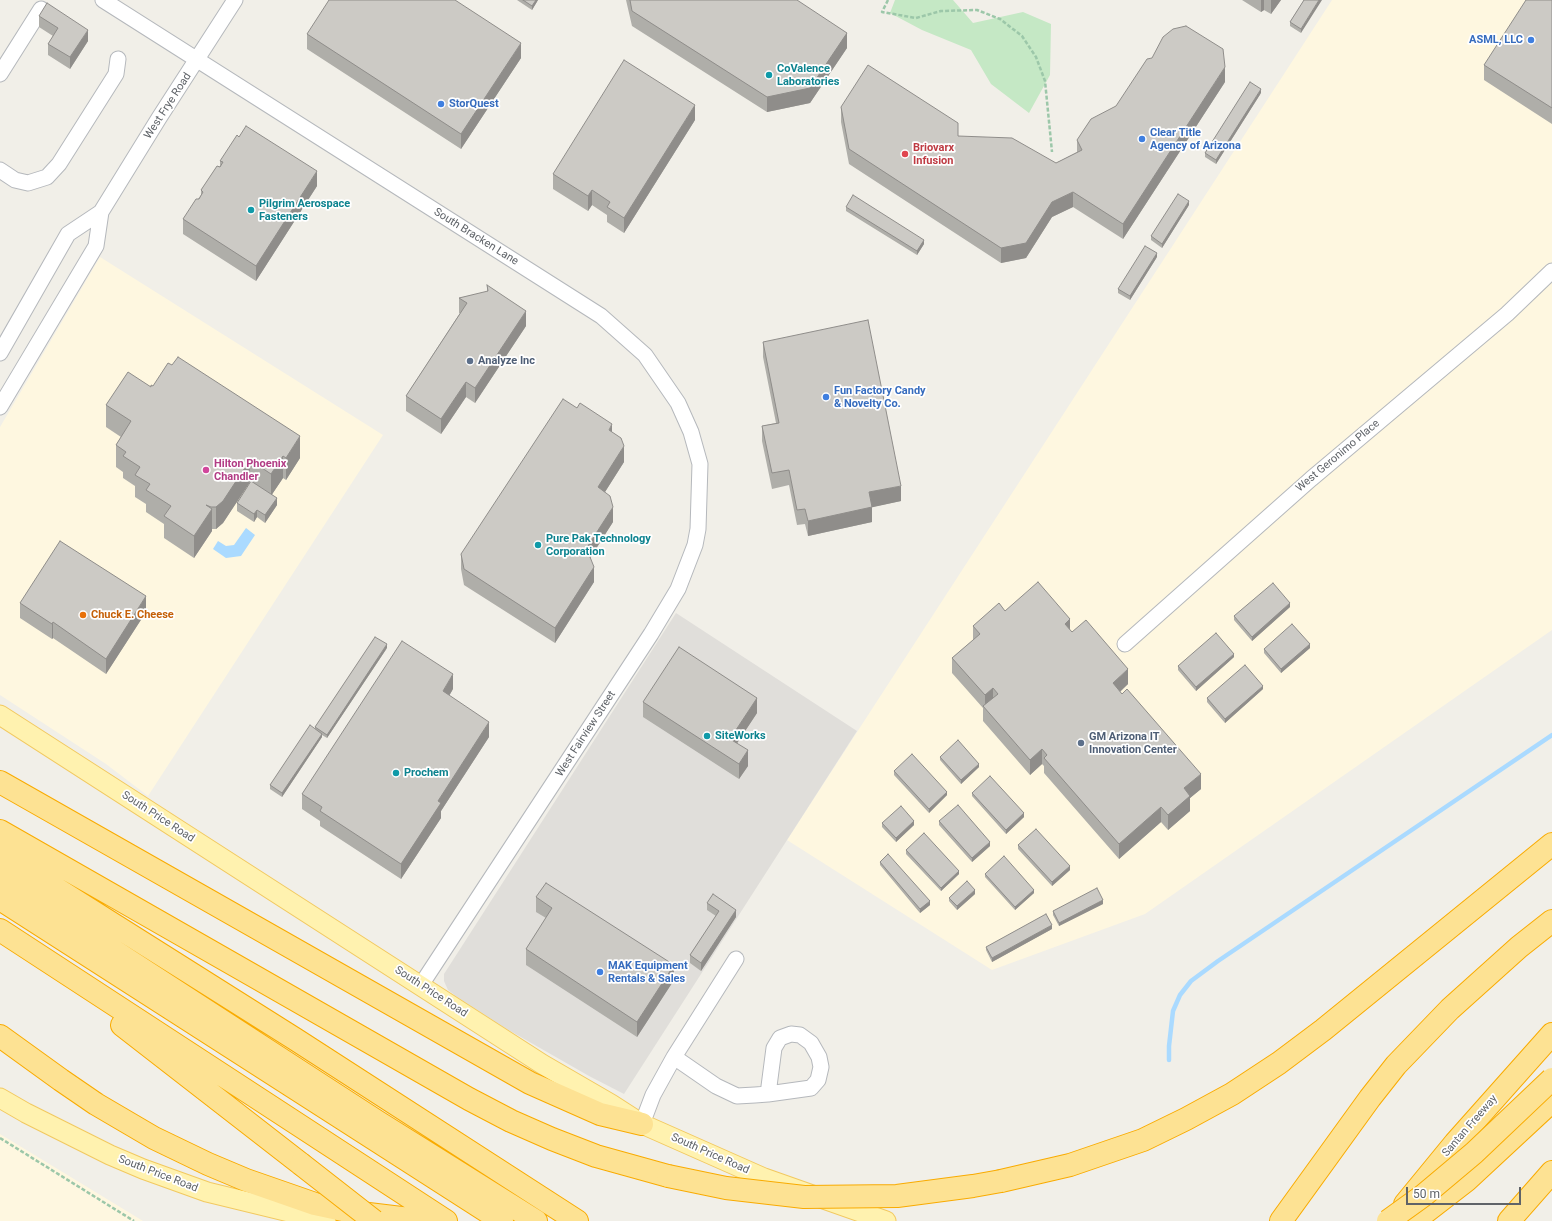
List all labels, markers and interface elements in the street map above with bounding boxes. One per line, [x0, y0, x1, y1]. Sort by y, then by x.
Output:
place label: ASML, LLC [1469, 33, 1523, 47]
marker: ASML, LLC [1526, 35, 1536, 45]
place label: CoValence Laboratories [777, 62, 839, 88]
street label: West Frye Road [142, 70, 194, 142]
marker: CoValence Laboratories [764, 70, 774, 80]
place label: StorQuest [449, 97, 499, 111]
marker: StorQuest [436, 99, 446, 109]
place label: Clear Title Agency of Arizona [1150, 126, 1241, 152]
marker: Clear Title Agency of Arizona [1137, 134, 1147, 144]
place label: Briovarx Infusion [913, 141, 954, 167]
marker: Briovarx Infusion [900, 149, 910, 159]
place label: Pilgrim Aerospace Fasteners [259, 197, 350, 223]
marker: Pilgrim Aerospace Fasteners [246, 205, 256, 215]
street label: South Bracken Lane [431, 206, 521, 268]
place label: Analyze Inc [478, 354, 535, 368]
marker: Analyze Inc [465, 356, 475, 366]
place label: Fun Factory Candy & Novelty Co. [834, 384, 926, 410]
marker: Fun Factory Candy & Novelty Co. [821, 392, 831, 402]
street label: West Geronimo Place [1293, 417, 1383, 495]
place label: Hilton Phoenix Chandler [214, 457, 286, 483]
marker: Hilton Phoenix Chandler [201, 465, 211, 475]
place label: Pure Pak Technology Corporation [546, 532, 651, 558]
marker: Pure Pak Technology Corporation [533, 540, 543, 550]
place label: Chuck E. Cheese [91, 608, 174, 622]
marker: Chuck E. Cheese [78, 610, 88, 620]
street label: West Fairview Street [553, 689, 619, 779]
place label: SiteWorks [715, 729, 766, 743]
place label: GM Arizona IT Innovation Center [1089, 730, 1177, 756]
marker: SiteWorks [702, 731, 712, 741]
marker: GM Arizona IT Innovation Center [1076, 738, 1086, 748]
place label: Prochem [404, 766, 449, 780]
marker: Prochem [391, 768, 401, 778]
street label: South Price Road [119, 789, 197, 845]
place label: MAK Equipment Rentals & Sales [608, 959, 688, 985]
street label: South Price Road [392, 964, 470, 1020]
marker: MAK Equipment Rentals & Sales [595, 967, 605, 977]
street label: Santan Freeway [1440, 1092, 1500, 1160]
street label: South Price Road [669, 1131, 751, 1177]
street label: South Price Road [116, 1153, 200, 1195]
scale bar [1408, 1179, 1523, 1205]
text: 50 m [1413, 1187, 1440, 1201]

